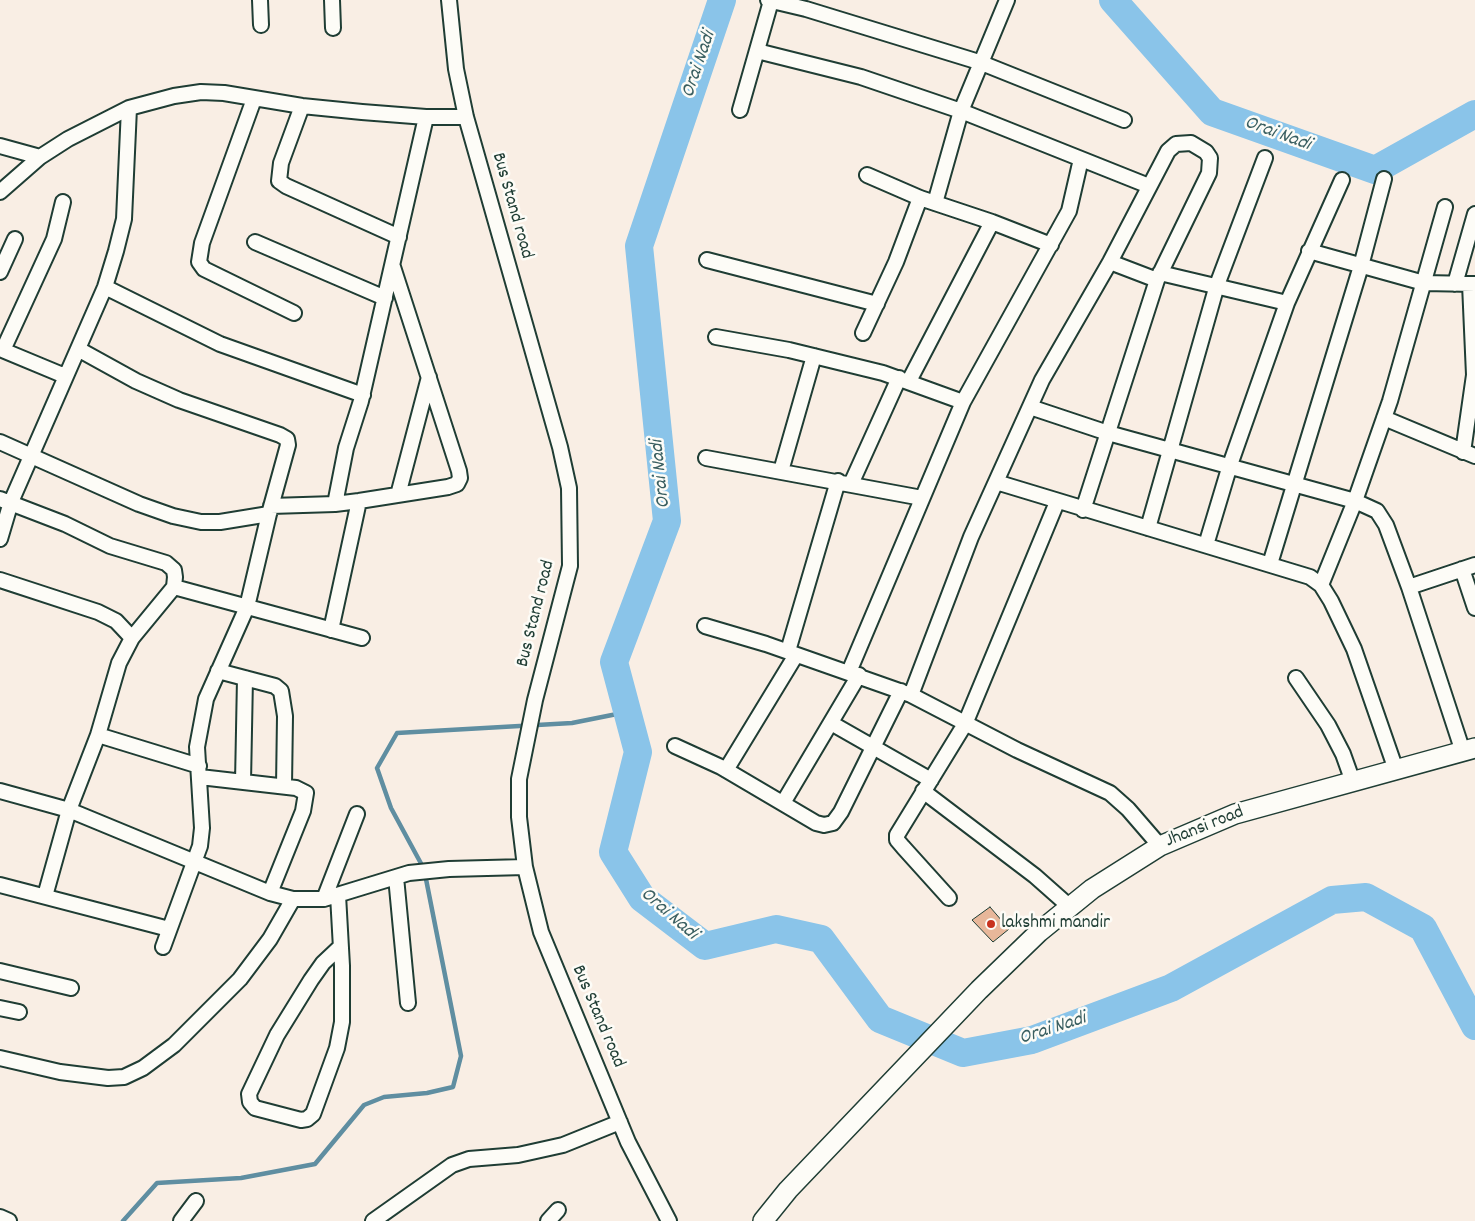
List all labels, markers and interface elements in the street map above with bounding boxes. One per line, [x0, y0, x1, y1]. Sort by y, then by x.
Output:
water label: Orai Nadi [677, 29, 723, 101]
water label: Orai Nadi [1241, 112, 1313, 158]
street label: Bus Stand road [485, 150, 537, 262]
water label: Orai Nadi [646, 439, 678, 509]
street label: Bus Stand road [513, 558, 561, 670]
street label: Jhansi road [1163, 802, 1247, 854]
water label: Orai Nadi [634, 883, 702, 947]
place label: lakshmi mandir [1001, 913, 1110, 935]
marker: lakshmi mandir [985, 918, 997, 930]
street label: Bus Stand road [565, 962, 629, 1072]
water label: Orai Nadi [1017, 1008, 1089, 1052]

